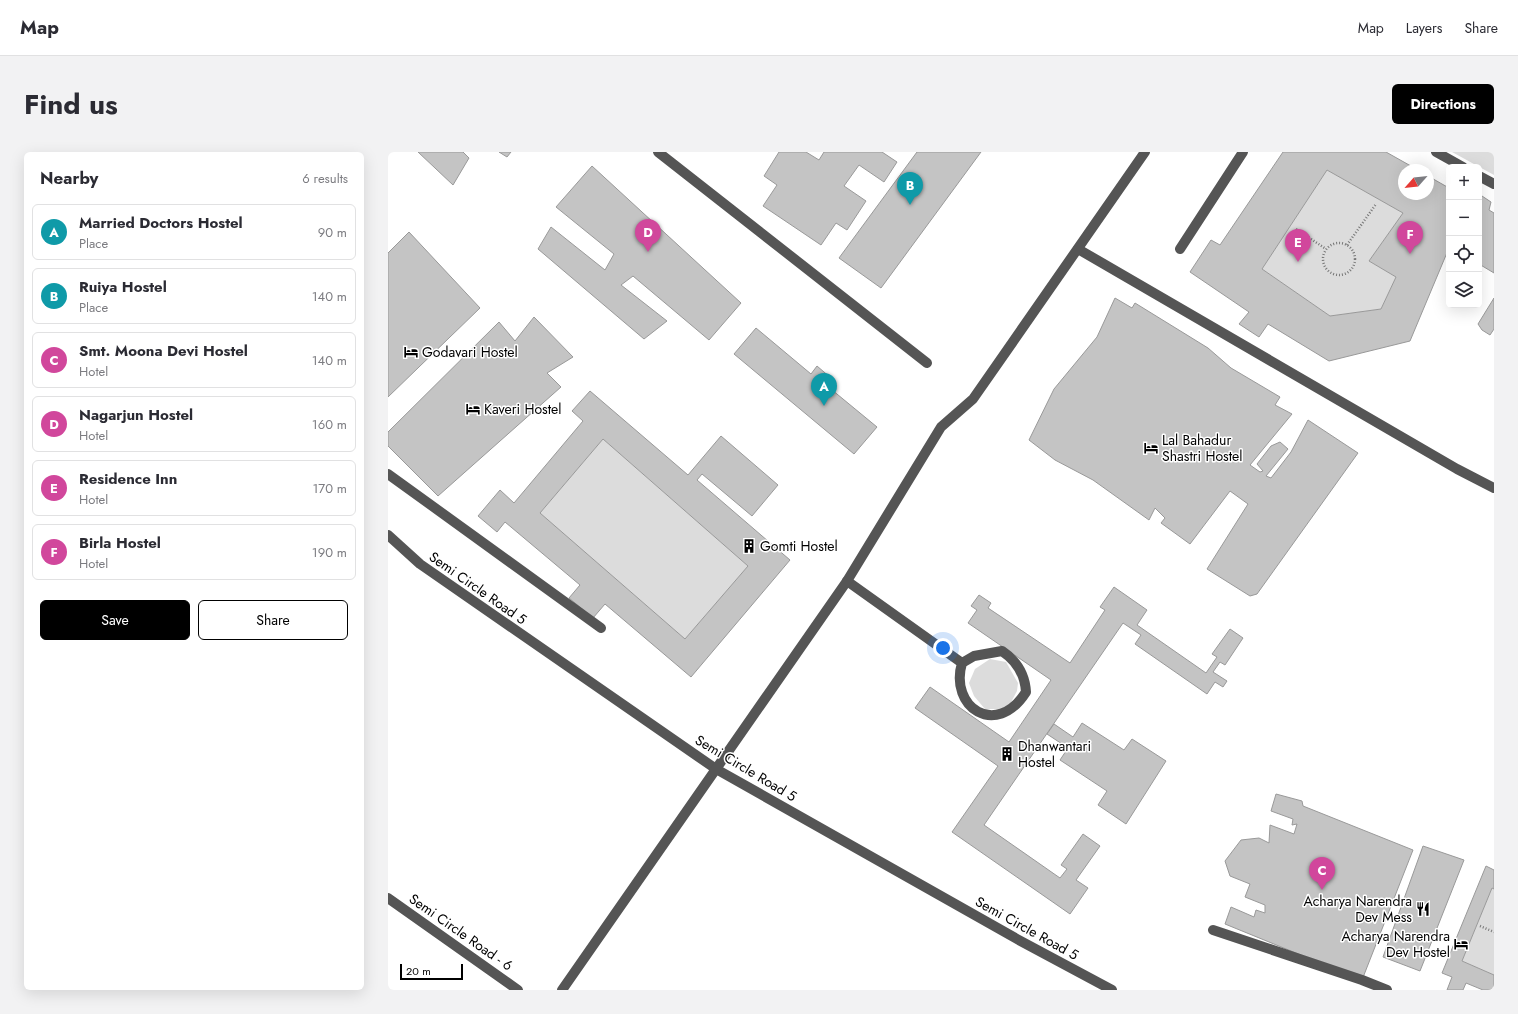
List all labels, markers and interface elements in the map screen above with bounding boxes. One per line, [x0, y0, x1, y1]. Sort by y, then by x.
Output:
text: Map [20, 14, 59, 41]
text: Map [1358, 18, 1384, 38]
text: Layers [1406, 18, 1442, 38]
text: Share [1464, 18, 1498, 38]
text: Find us [24, 84, 118, 125]
button: Directions [1392, 84, 1494, 124]
north arrow [1398, 164, 1434, 200]
map controls [1446, 164, 1482, 308]
button: + [1446, 164, 1482, 200]
text: Nearby [40, 166, 98, 190]
text: 6 results [302, 169, 348, 188]
pin: B [897, 172, 923, 205]
button: − [1446, 200, 1482, 236]
text: Married Doctors Hostel [79, 212, 243, 234]
pin: D [635, 219, 661, 252]
pin: F [1397, 221, 1423, 254]
text: A [49, 223, 59, 242]
text: 90 m [318, 223, 347, 242]
pin: E [1285, 229, 1311, 262]
text: Place [79, 234, 108, 253]
button: locate [1446, 236, 1482, 272]
button: layers [1446, 272, 1482, 308]
text: Ruiya Hostel [79, 276, 167, 298]
text: B [50, 287, 58, 306]
text: 140 m [312, 287, 347, 306]
text: Place [79, 298, 108, 317]
text: Smt. Moona Devi Hostel [79, 340, 248, 362]
place label: Godavari Hostel [422, 342, 518, 362]
hotel icon: Godavari Hostel [403, 344, 419, 360]
text: C [49, 351, 59, 370]
text: 140 m [312, 351, 347, 370]
text: Hotel [79, 362, 108, 381]
pin: A [811, 373, 837, 406]
place label: Kaveri Hostel [484, 399, 561, 419]
hotel icon: Kaveri Hostel [465, 401, 481, 417]
text: Nagarjun Hostel [79, 404, 193, 426]
text: D [49, 415, 59, 434]
text: 160 m [312, 415, 347, 434]
text: Hotel [79, 426, 108, 445]
place label: Lal Bahadur Shastri Hostel [1162, 430, 1243, 466]
hotel icon: Lal Bahadur Shastri Hostel [1143, 440, 1159, 456]
text: Residence Inn [79, 468, 177, 490]
text: E [50, 479, 58, 498]
text: 170 m [312, 479, 347, 498]
text: Hotel [79, 490, 108, 509]
text: Birla Hostel [79, 532, 161, 554]
place label: Gomti Hostel [760, 536, 838, 556]
building icon: Gomti Hostel [741, 538, 757, 554]
text: F [50, 543, 58, 562]
text: 190 m [312, 543, 347, 562]
street label: Semi Circle Road 5 [425, 547, 531, 629]
text: Hotel [79, 554, 108, 573]
button: Save [40, 600, 190, 640]
button: Share [198, 600, 348, 640]
your location [933, 638, 953, 658]
street label: Semi Circle Road 5 [692, 730, 801, 806]
place label: Dhanwantari Hostel [1018, 736, 1091, 772]
building icon: Dhanwantari Hostel [999, 746, 1015, 762]
pin: C [1309, 857, 1335, 890]
street label: Semi Circle Road - 6 [405, 889, 517, 975]
street label: Semi Circle Road 5 [972, 891, 1082, 965]
place label: Acharya Narendra Dev Mess [1303, 891, 1412, 927]
restaurant icon: Acharya Narendra Dev Mess [1415, 901, 1431, 917]
place label: Acharya Narendra Dev Hostel [1341, 926, 1450, 962]
hotel icon: Acharya Narendra Dev Hostel [1453, 936, 1469, 952]
scale bar [400, 962, 463, 981]
text: 20 m [406, 963, 431, 979]

